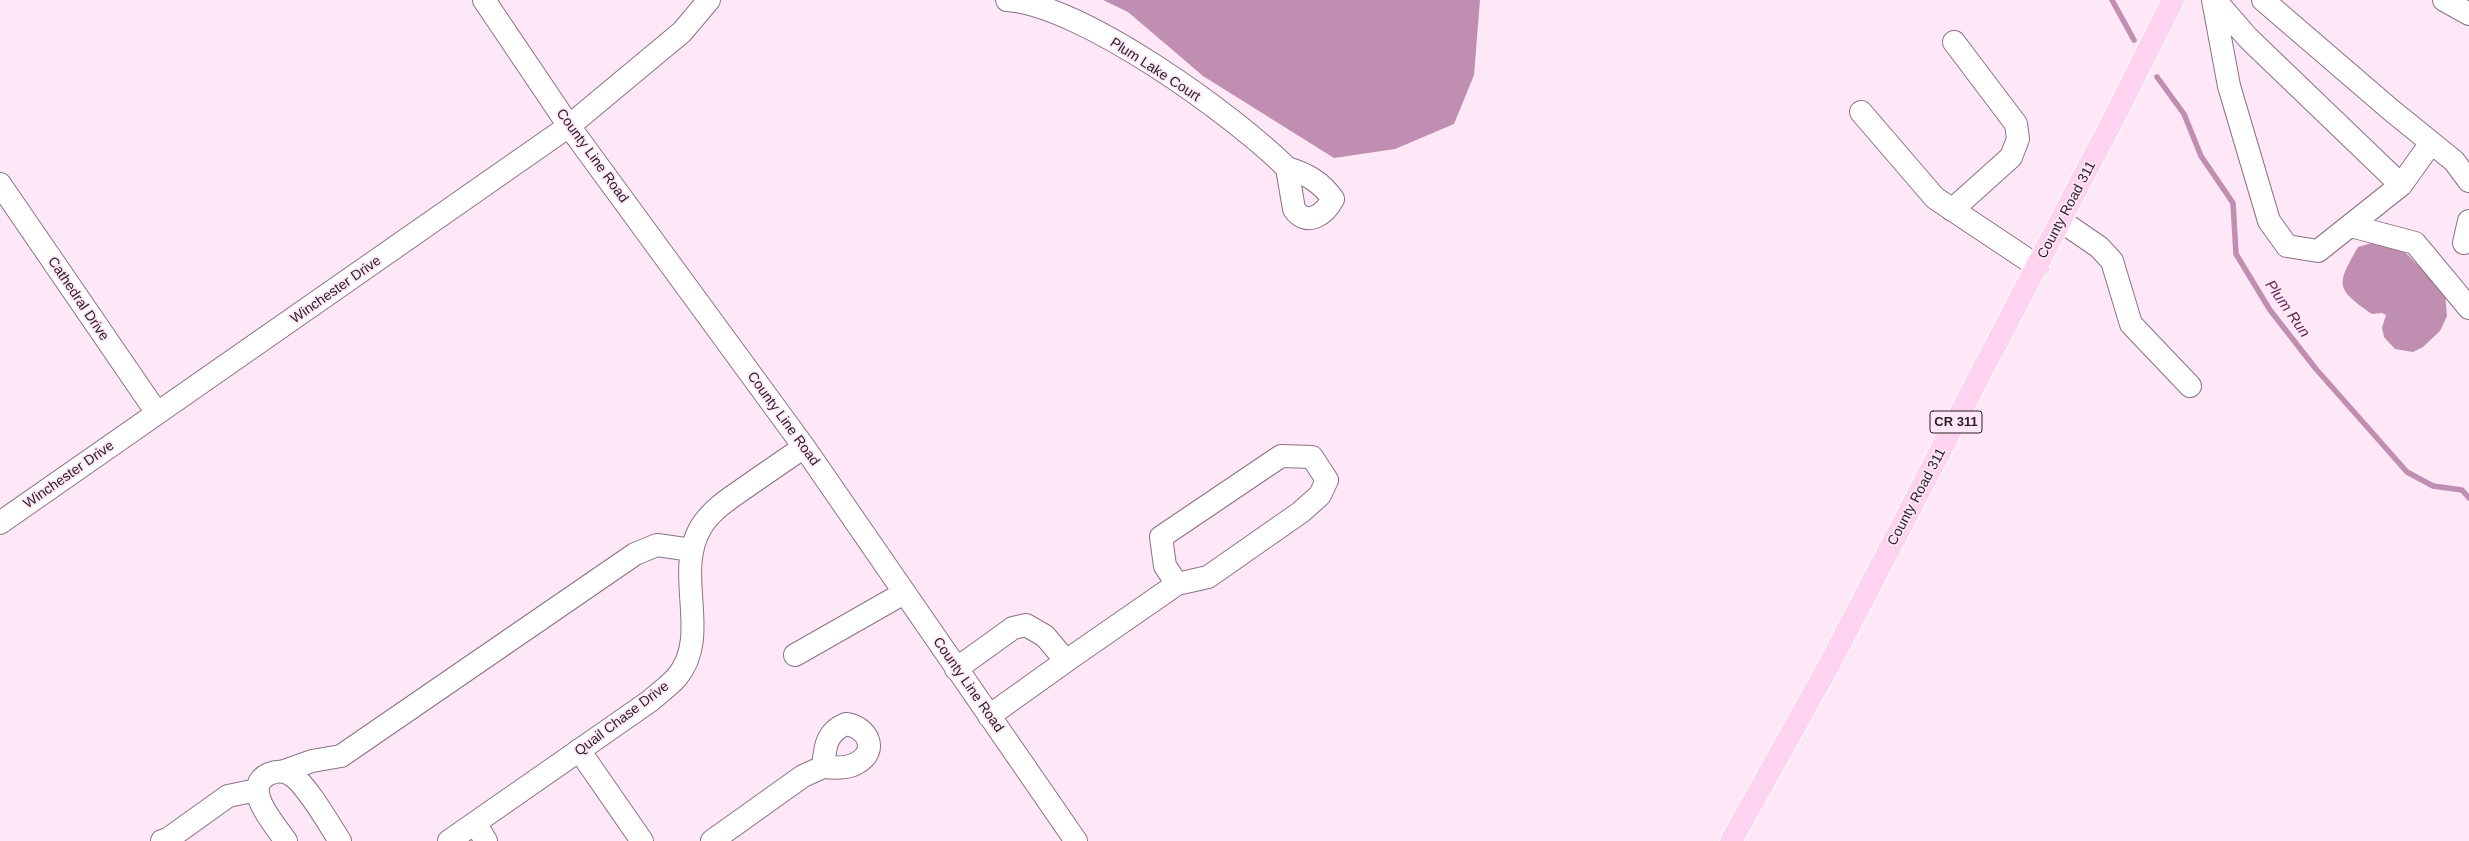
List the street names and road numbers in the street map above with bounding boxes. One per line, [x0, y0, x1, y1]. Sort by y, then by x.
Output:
street label: Plum Lake Court [1107, 35, 1203, 105]
street label: County Line Road [552, 106, 632, 206]
street label: County Road 311 [2034, 158, 2100, 262]
street label: Winchester Drive [288, 253, 384, 327]
street label: Cathedral Drive [44, 254, 112, 344]
street label: County Line Road [743, 369, 823, 469]
road number: CR 311 [1930, 411, 1982, 433]
street label: Winchester Drive [21, 438, 117, 512]
street label: County Road 311 [1884, 445, 1950, 549]
street label: County Line Road [929, 634, 1007, 736]
street label: Quail Chase Drive [572, 678, 672, 760]

